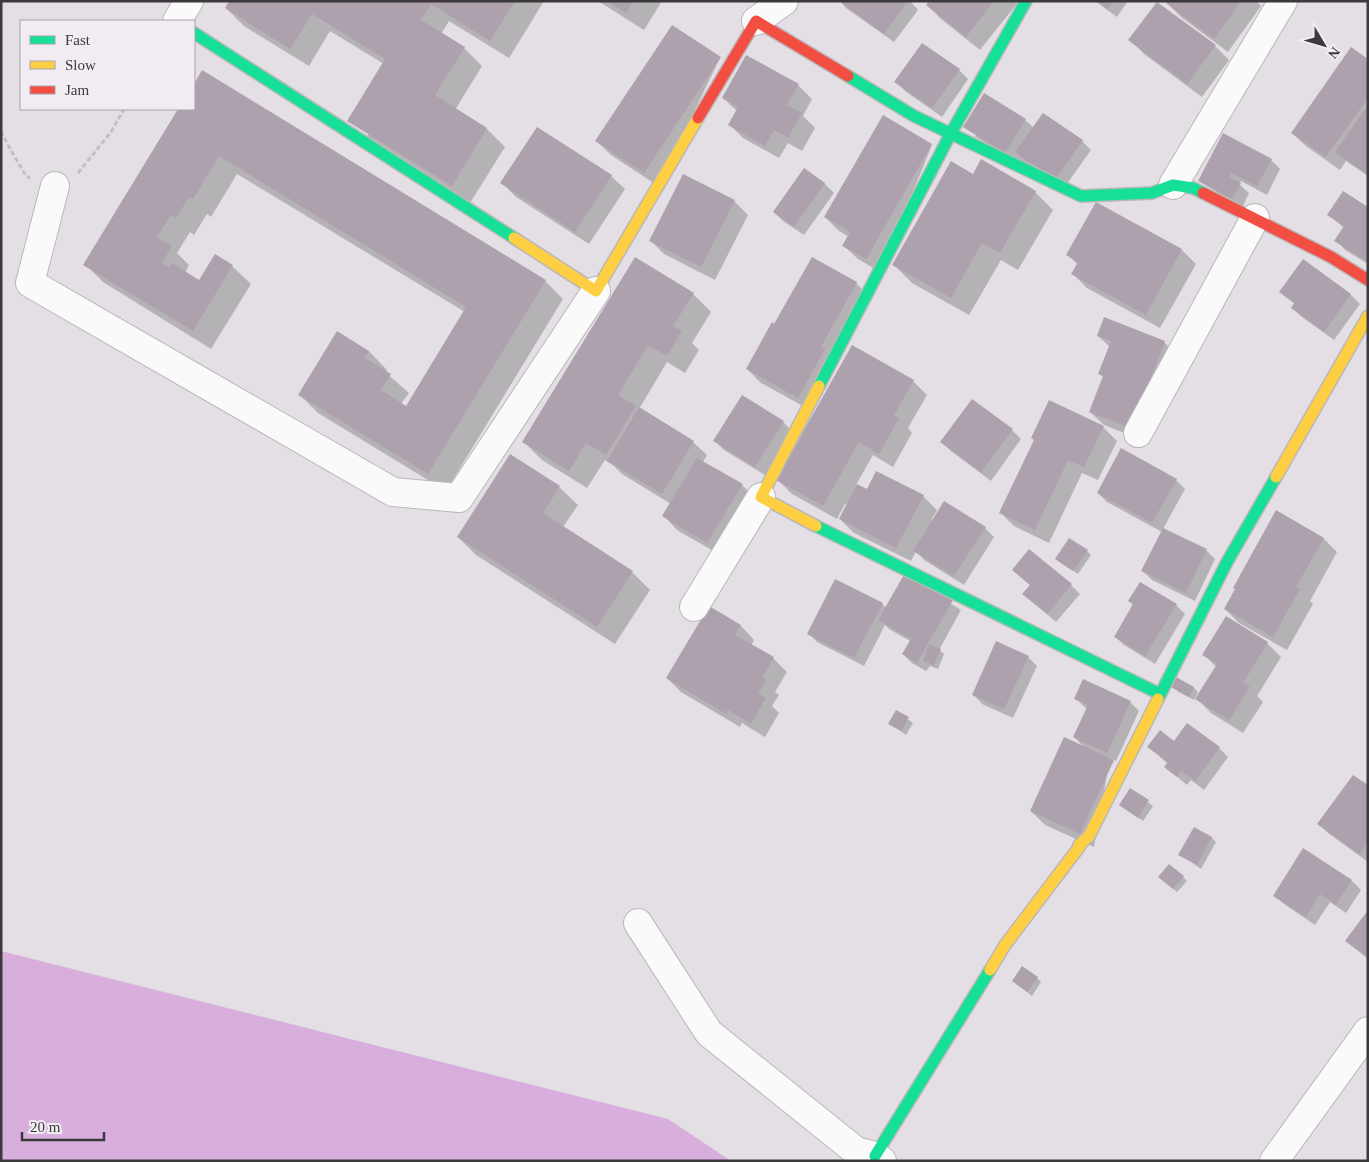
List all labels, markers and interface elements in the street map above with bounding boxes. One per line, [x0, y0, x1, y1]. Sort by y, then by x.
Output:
legend [20, 20, 195, 110]
north arrow [1299, 20, 1349, 70]
text: Fast [65, 32, 91, 48]
text: N [1325, 44, 1343, 61]
text: Slow [65, 57, 96, 73]
text: Jam [65, 82, 89, 98]
scale bar [22, 1110, 105, 1142]
text: 20 m [30, 1119, 61, 1135]

